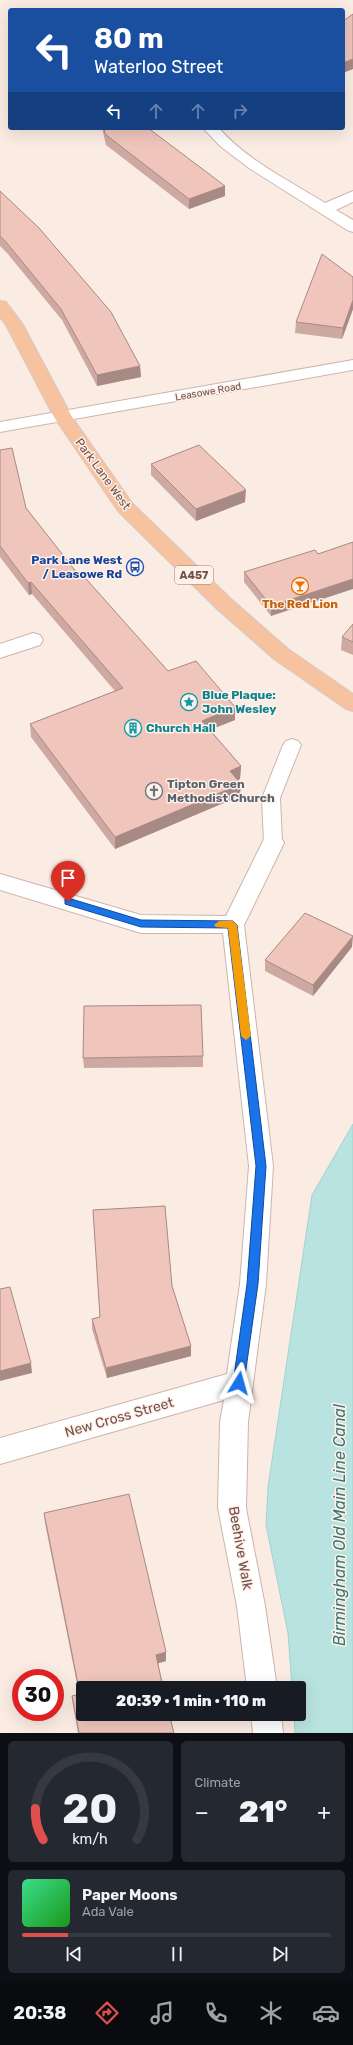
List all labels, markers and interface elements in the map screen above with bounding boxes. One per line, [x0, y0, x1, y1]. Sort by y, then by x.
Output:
text: 80 m [94, 22, 164, 55]
icon: left [28, 24, 80, 76]
text: Waterloo Street [94, 56, 223, 78]
icon: left [103, 100, 125, 122]
icon: ahead [145, 100, 167, 122]
icon: ahead [187, 100, 209, 122]
icon: right [229, 100, 251, 122]
street label: Leasowe Road [174, 380, 242, 404]
street label: Park Lane West [72, 436, 134, 513]
place label: Park Lane West / Leasowe Rd [31, 553, 122, 581]
bus stop icon: Park Lane West / Leasowe Rd [125, 557, 145, 577]
road number: A457 [175, 566, 213, 584]
bar icon: The Red Lion [290, 576, 310, 596]
place label: The Red Lion [262, 597, 338, 611]
place label: Blue Plaque: John Wesley [202, 688, 276, 716]
place icon: Blue Plaque: John Wesley [179, 692, 199, 712]
building icon: Church Hall [123, 718, 143, 738]
place label: Church Hall [146, 721, 216, 735]
place label: Tipton Green Methodist Church [167, 777, 275, 805]
church icon: Tipton Green Methodist Church [144, 781, 164, 801]
pin [51, 861, 85, 902]
icon: arrive [57, 867, 79, 889]
position arrow [218, 1362, 260, 1404]
street label: New Cross Street [63, 1394, 176, 1441]
water label: Birmingham Old Main Line Canal [330, 1403, 349, 1646]
street label: Beehive Walk [225, 1505, 256, 1592]
speed limit sign: 30 [12, 1669, 64, 1721]
text: 20:39 · 1 min · 110 m [116, 1692, 266, 1710]
text: Climate [195, 1775, 241, 1790]
text: 20 [63, 1783, 118, 1832]
text: 21° [239, 1794, 287, 1830]
text: − [195, 1799, 209, 1826]
text: + [317, 1799, 331, 1826]
text: km/h [72, 1830, 108, 1847]
text: Paper Moons [82, 1886, 178, 1904]
text: Ada Vale [82, 1904, 134, 1919]
icon: previous [63, 1943, 85, 1965]
icon: pause [166, 1943, 188, 1965]
icon: next [269, 1943, 291, 1965]
icon: directions [93, 1999, 121, 2027]
icon: music [148, 1999, 176, 2027]
icon: phone [202, 1999, 230, 2027]
icon: climate [257, 1999, 285, 2027]
icon: car [312, 1999, 340, 2027]
text: 20:38 [13, 2002, 67, 2024]

